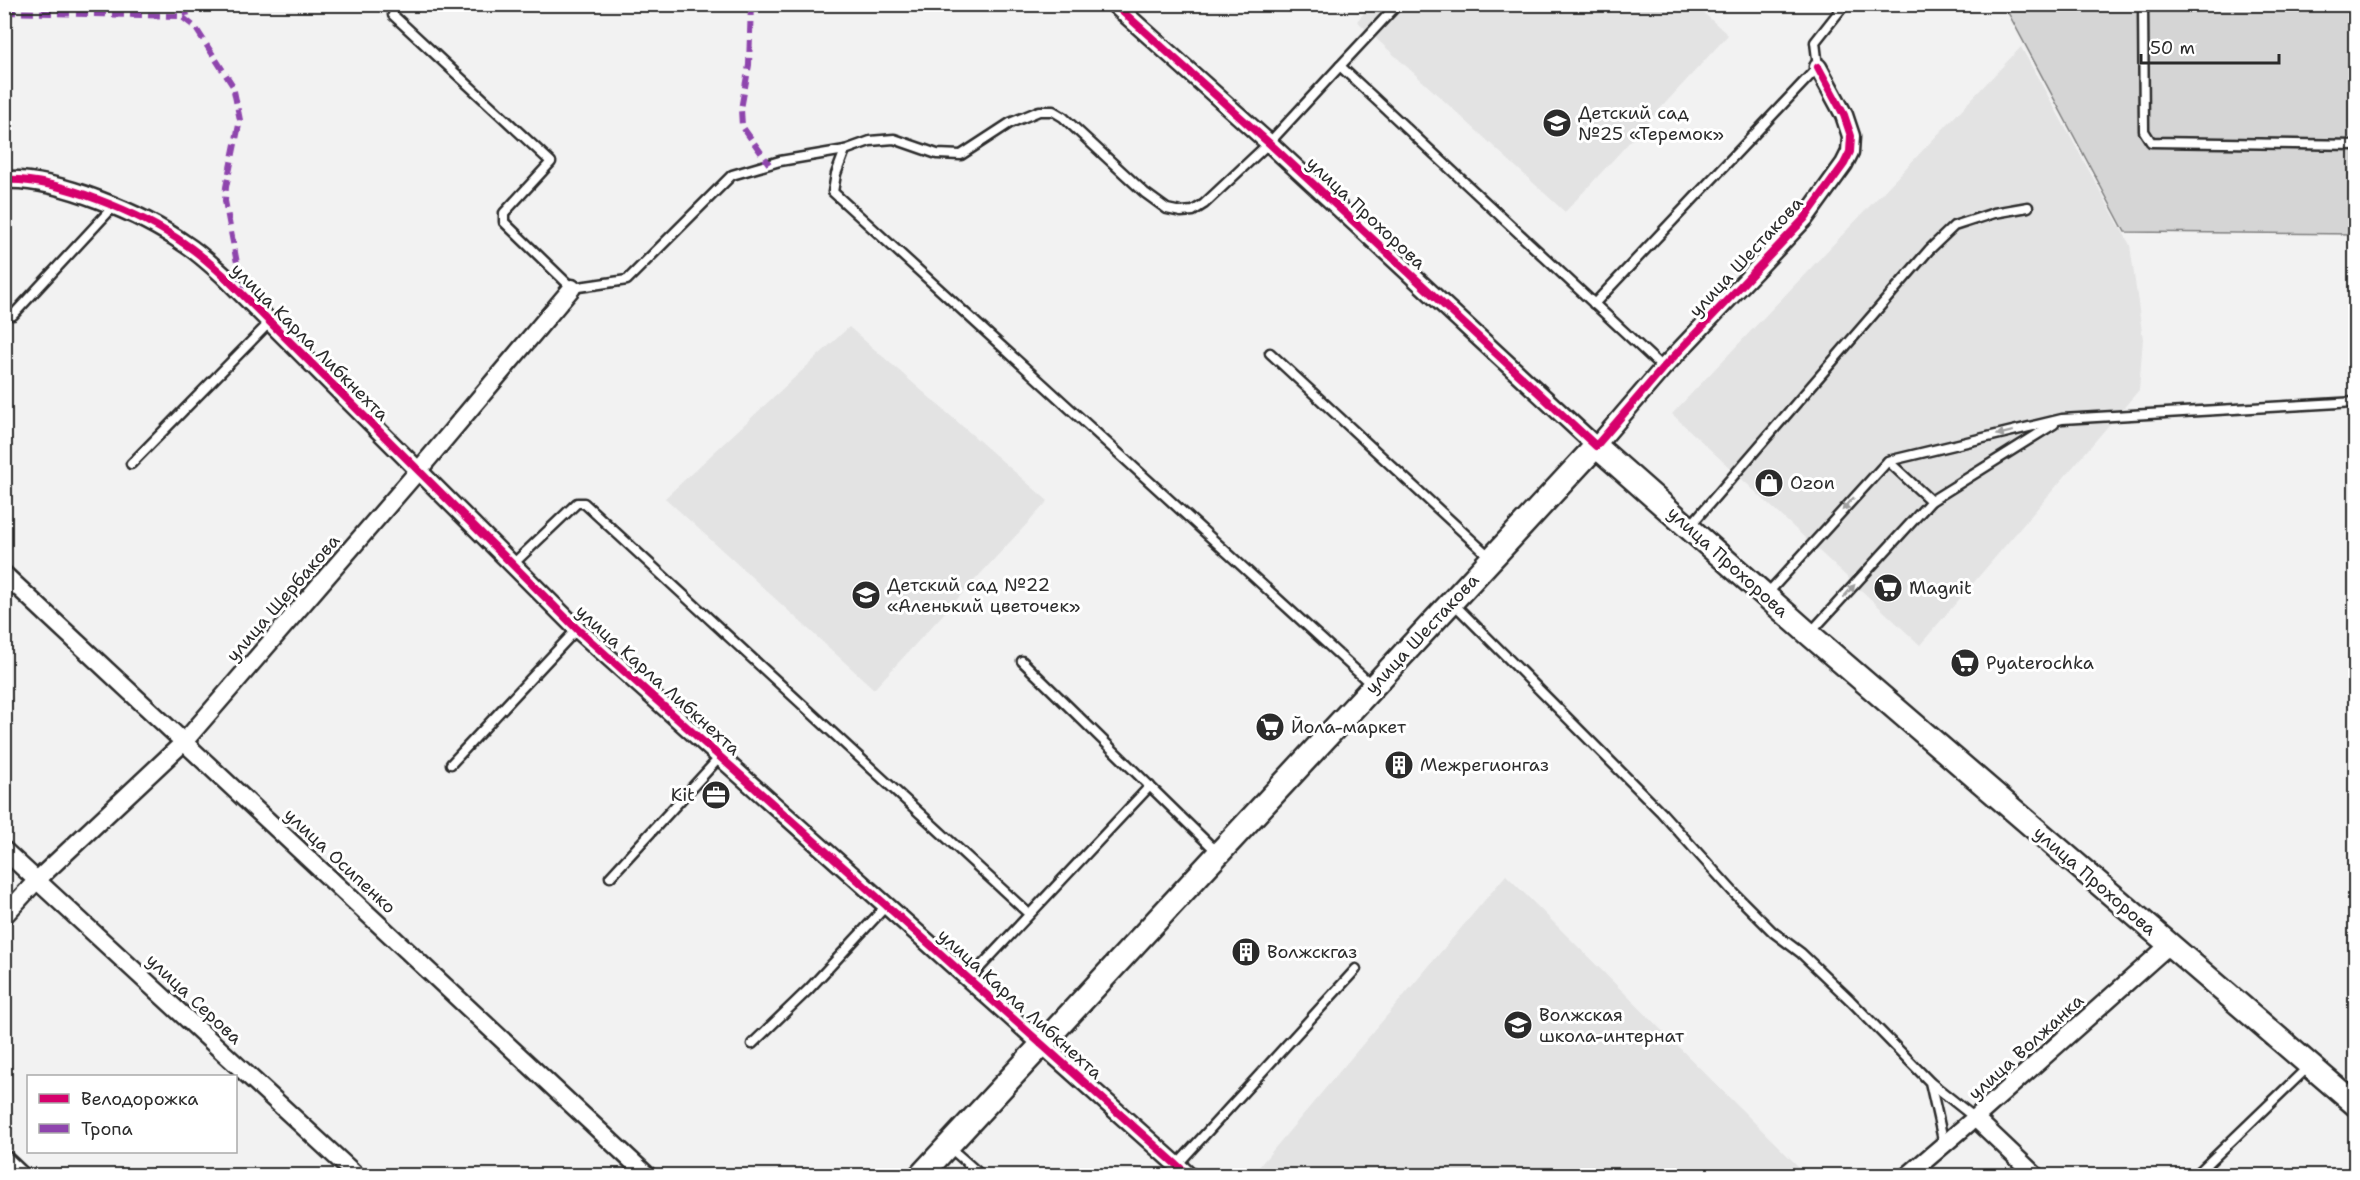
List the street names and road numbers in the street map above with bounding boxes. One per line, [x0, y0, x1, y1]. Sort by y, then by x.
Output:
street label: улица Прохорова [1301, 151, 1431, 275]
street label: улица Шестакова [1684, 192, 1808, 322]
street label: улица Карла Либкнехта [226, 258, 394, 426]
street label: улица Прохорова [1662, 501, 1794, 623]
street label: улица Щербакова [221, 529, 345, 667]
street label: улица Шестакова [1360, 569, 1484, 699]
street label: улица Карла Либкнехта [570, 599, 746, 761]
street label: улица Осипенко [279, 803, 401, 919]
street label: улица Прохорова [2029, 821, 2161, 941]
street label: улица Карла Либкнехта [932, 923, 1108, 1085]
street label: улица Серова [141, 948, 247, 1050]
street label: улица Волжанка [1963, 989, 2089, 1105]

